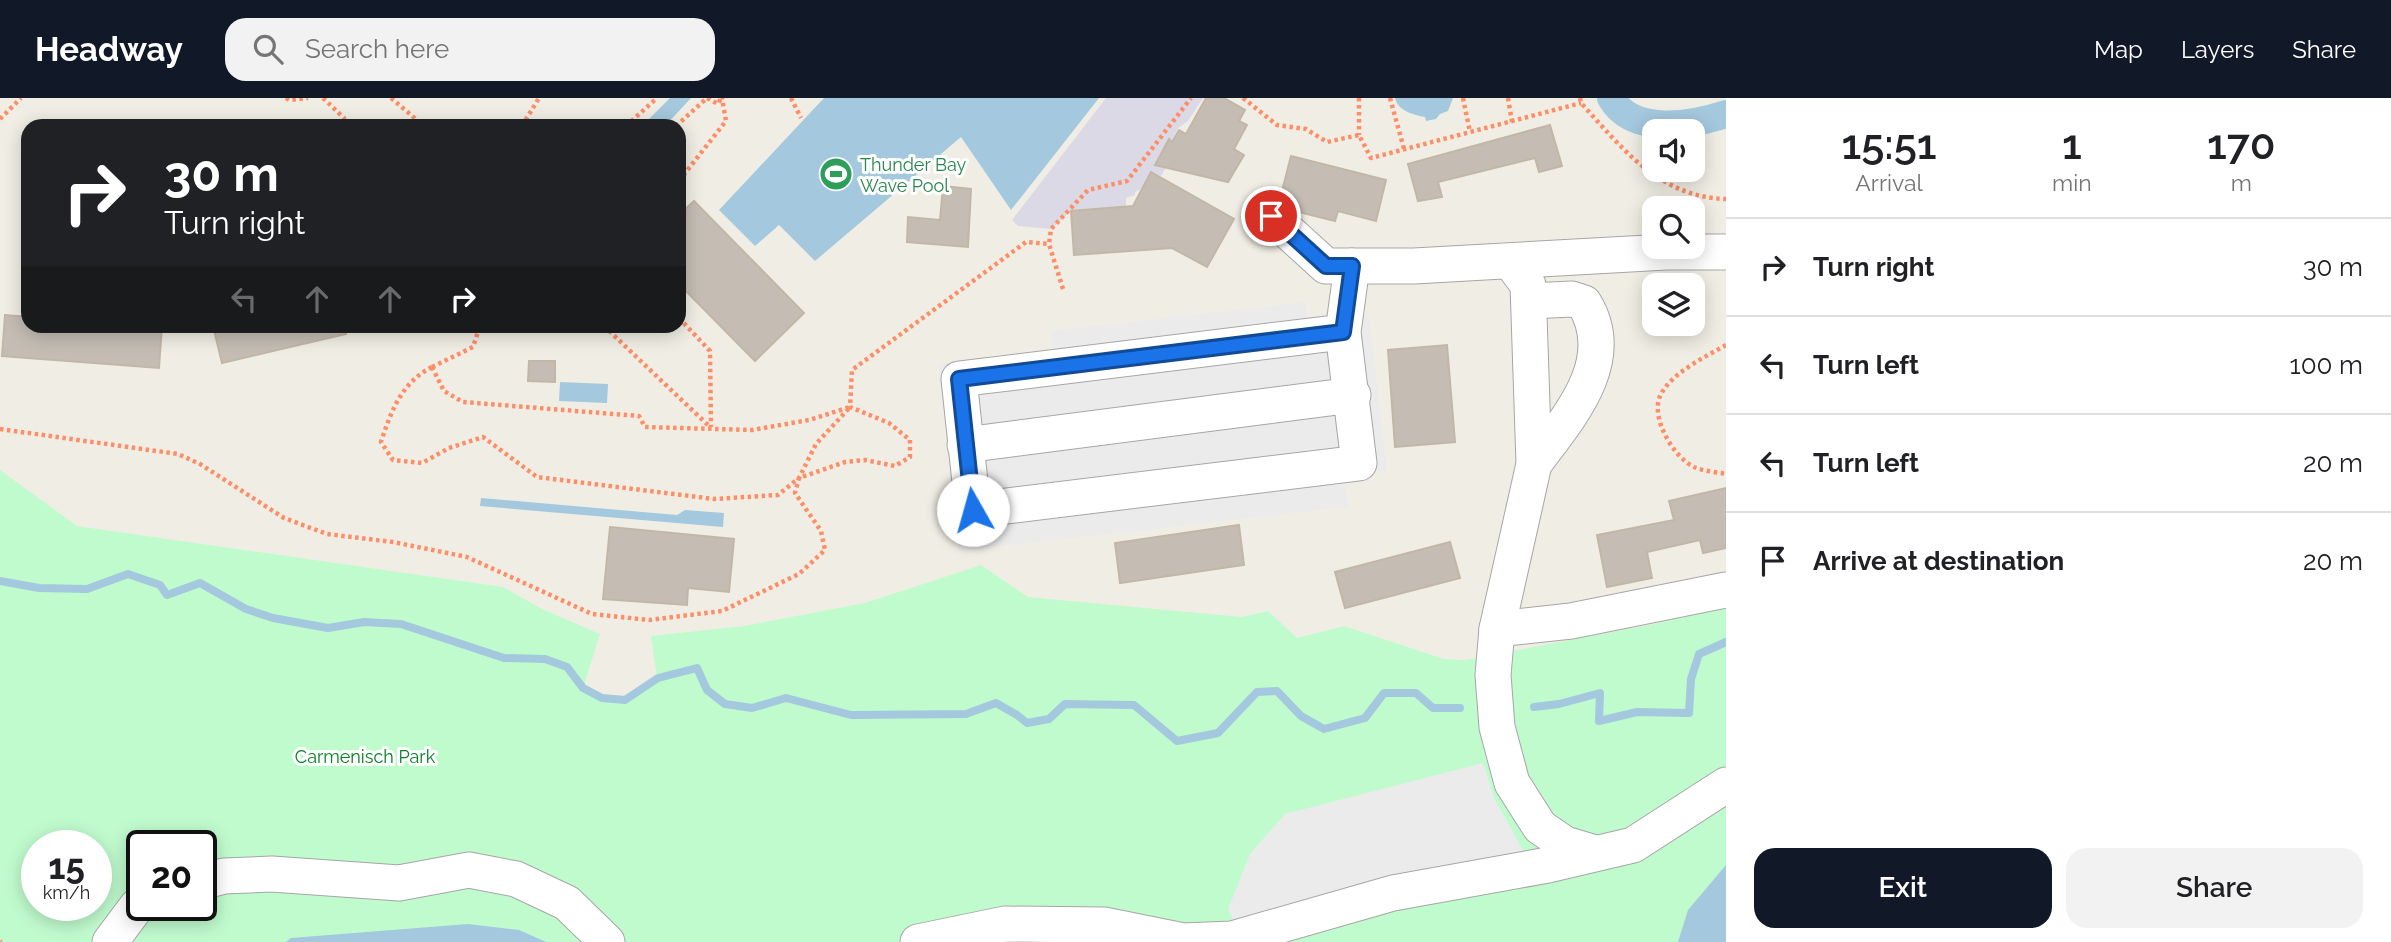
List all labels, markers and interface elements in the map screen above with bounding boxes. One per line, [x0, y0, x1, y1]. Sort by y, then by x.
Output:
search box [225, 18, 715, 81]
text: Headway [35, 30, 183, 69]
icon: search [249, 30, 287, 68]
text: Search here [305, 34, 449, 64]
text: Map [2094, 35, 2143, 64]
text: Layers [2181, 35, 2254, 64]
text: Share [2292, 35, 2356, 64]
map controls [1642, 119, 1705, 336]
button: sound [1642, 119, 1705, 182]
text: 15:51 [1841, 120, 1937, 169]
text: 1 [2062, 120, 2082, 169]
text: 170 [2207, 120, 2276, 169]
text: 30 m [164, 145, 279, 202]
icon: right [49, 147, 140, 238]
place label: Thunder Bay Wave Pool [860, 154, 966, 196]
sports icon: Thunder Bay Wave Pool [817, 155, 855, 193]
text: Arrival [1855, 169, 1923, 196]
text: min [2052, 169, 2092, 196]
text: m [2231, 169, 2252, 196]
pin [1241, 186, 1301, 246]
button: search [1642, 196, 1705, 259]
icon: arrive [1252, 197, 1290, 235]
text: Turn right [164, 204, 305, 241]
icon: right [1754, 248, 1792, 286]
text: Turn right [1813, 252, 1934, 282]
text: 30 m [2303, 252, 2363, 282]
button: layers [1642, 273, 1705, 336]
icon: left [225, 280, 263, 318]
icon: ahead [298, 280, 336, 318]
icon: ahead [371, 280, 409, 318]
icon: right [444, 280, 482, 318]
icon: left [1754, 346, 1792, 384]
text: Turn left [1813, 350, 1919, 380]
text: 100 m [2290, 350, 2363, 380]
icon: left [1754, 444, 1792, 482]
text: Turn left [1813, 448, 1919, 478]
text: 20 m [2303, 448, 2363, 478]
position arrow [936, 473, 1010, 547]
icon: arrive [1754, 542, 1792, 580]
text: Arrive at destination [1813, 546, 2064, 576]
text: 20 m [2303, 546, 2363, 576]
park label: Carmenisch Park [295, 746, 436, 767]
speed limit sign: 20 [126, 830, 217, 921]
text: 15 [48, 846, 85, 887]
button: Exit [1754, 848, 2052, 928]
button: Share [2066, 848, 2363, 928]
text: km/h [43, 882, 90, 903]

